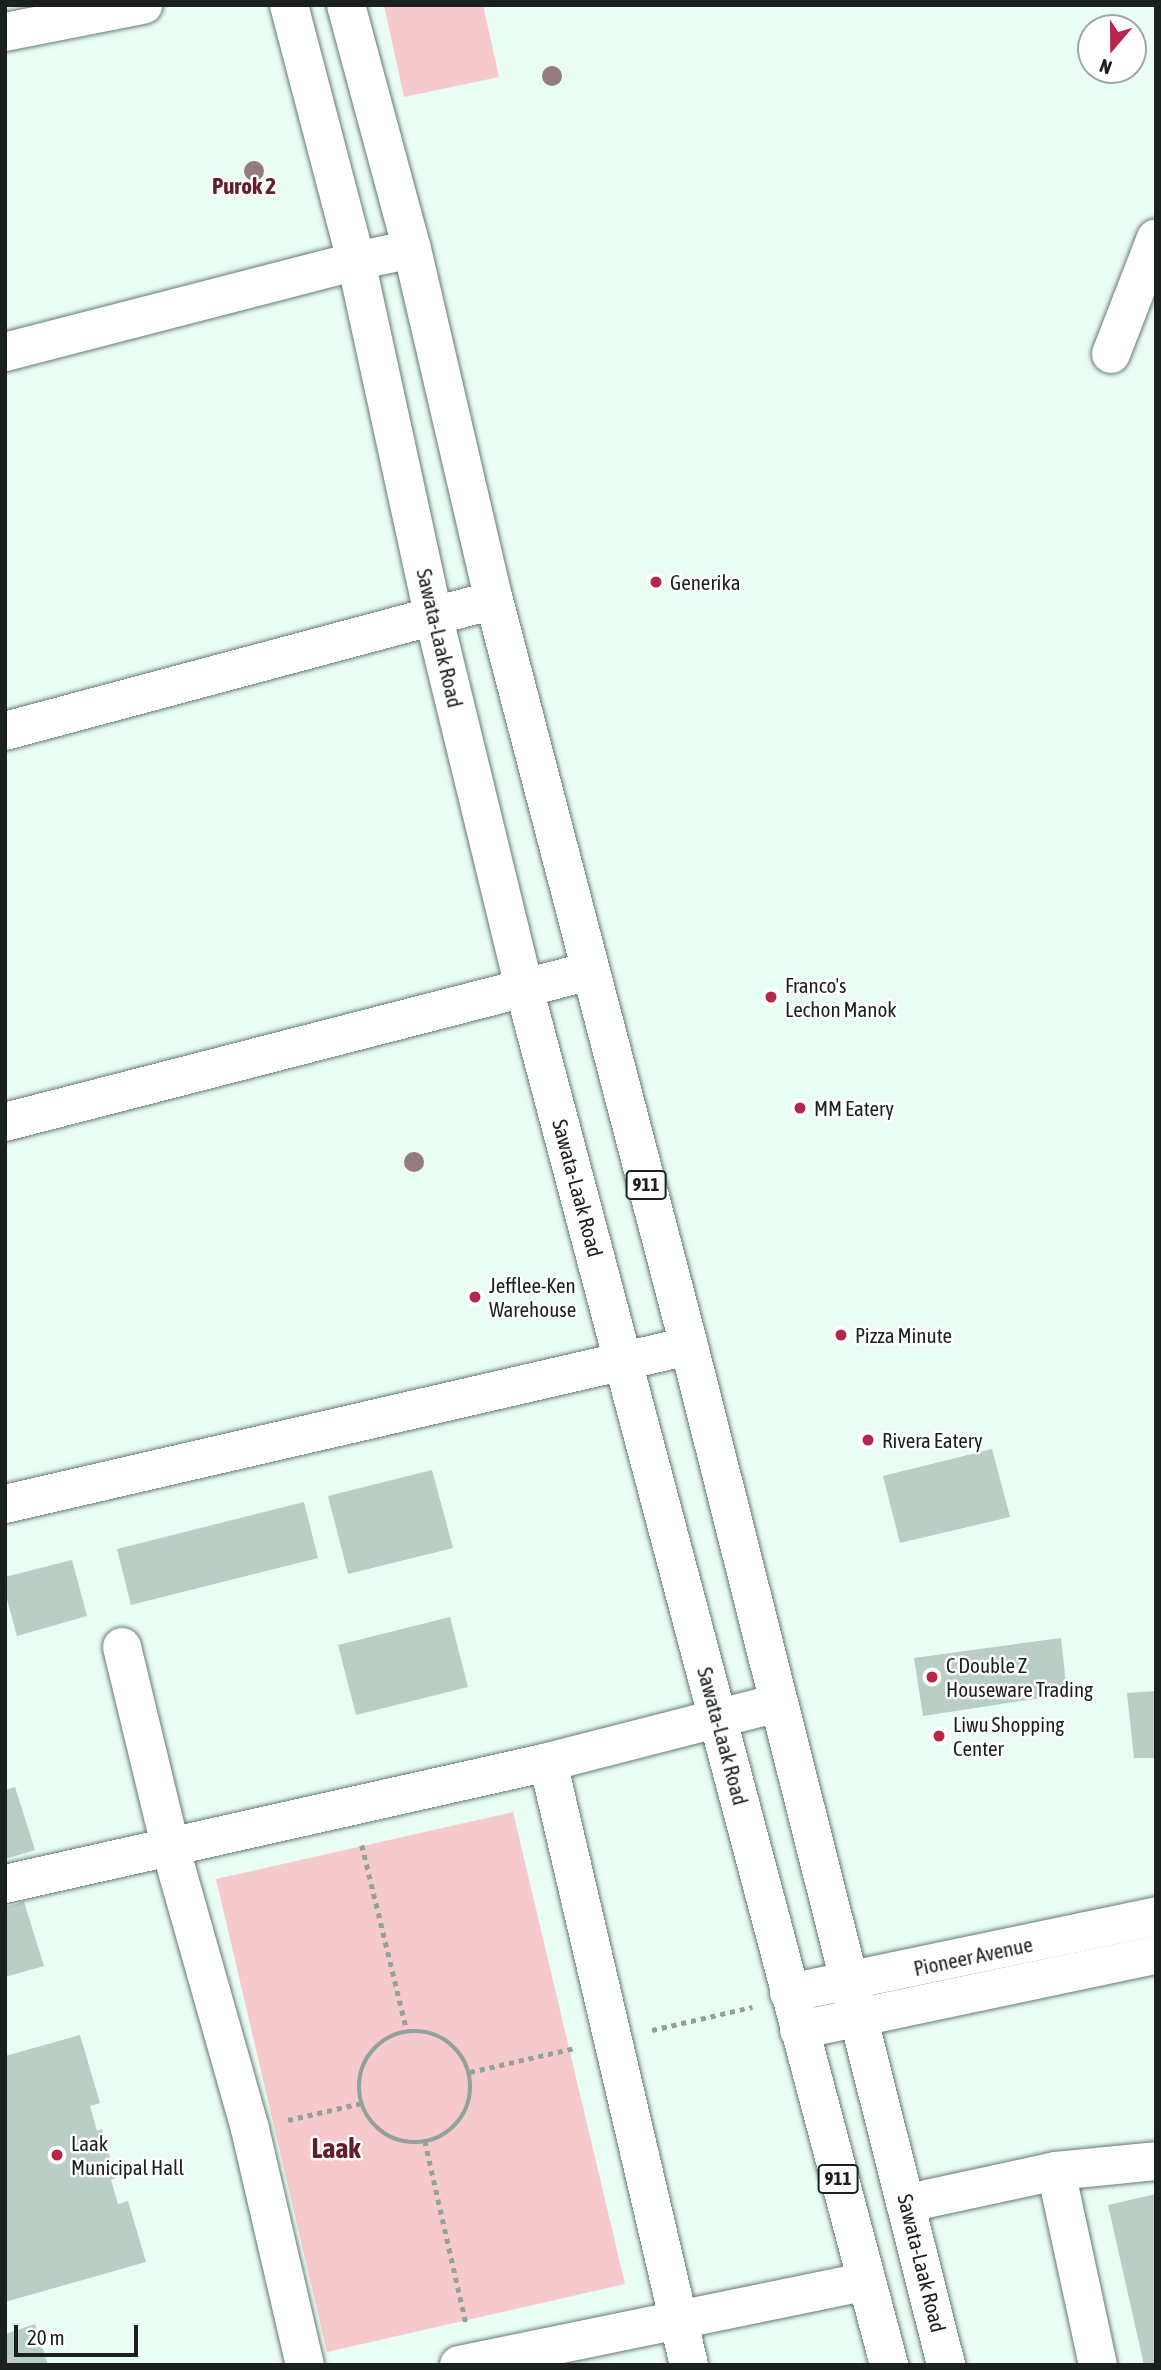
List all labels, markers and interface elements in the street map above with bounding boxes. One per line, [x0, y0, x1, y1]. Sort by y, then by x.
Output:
north arrow [1077, 14, 1147, 84]
text: N [1096, 55, 1115, 79]
district label: Purok 2 [212, 172, 276, 200]
street label: Sawata-Laak Road [412, 566, 468, 710]
place label: Generika [670, 569, 740, 595]
marker: Generika [648, 574, 664, 590]
place label: Franco's Lechon Manok [785, 972, 897, 1022]
marker: Franco's Lechon Manok [763, 989, 779, 1005]
place label: MM Eatery [814, 1095, 894, 1121]
marker: MM Eatery [792, 1100, 808, 1116]
street label: Sawata-Laak Road [548, 1116, 608, 1260]
road number: 911 [625, 1170, 667, 1200]
place label: Jefflee-Ken Warehouse [489, 1272, 576, 1322]
marker: Jefflee-Ken Warehouse [467, 1289, 483, 1305]
place label: Pizza Minute [855, 1322, 952, 1348]
marker: Pizza Minute [833, 1327, 849, 1343]
place label: Rivera Eatery [882, 1427, 983, 1453]
marker: Rivera Eatery [860, 1432, 876, 1448]
place label: C Double Z Houseware Trading [946, 1652, 1093, 1702]
street label: Sawata-Laak Road [693, 1664, 753, 1808]
marker: C Double Z Houseware Trading [924, 1669, 940, 1685]
place label: Liwu Shopping Center [953, 1711, 1064, 1761]
marker: Liwu Shopping Center [931, 1728, 947, 1744]
street label: Pioneer Avenue [911, 1931, 1035, 1981]
place label: Laak Municipal Hall [71, 2130, 184, 2180]
district label: Laak [311, 2131, 361, 2165]
marker: Laak Municipal Hall [49, 2147, 65, 2163]
road number: 911 [817, 2164, 859, 2194]
street label: Sawata-Laak Road [893, 2191, 951, 2335]
scale bar [18, 2310, 142, 2354]
text: 20 m [27, 2325, 65, 2349]

